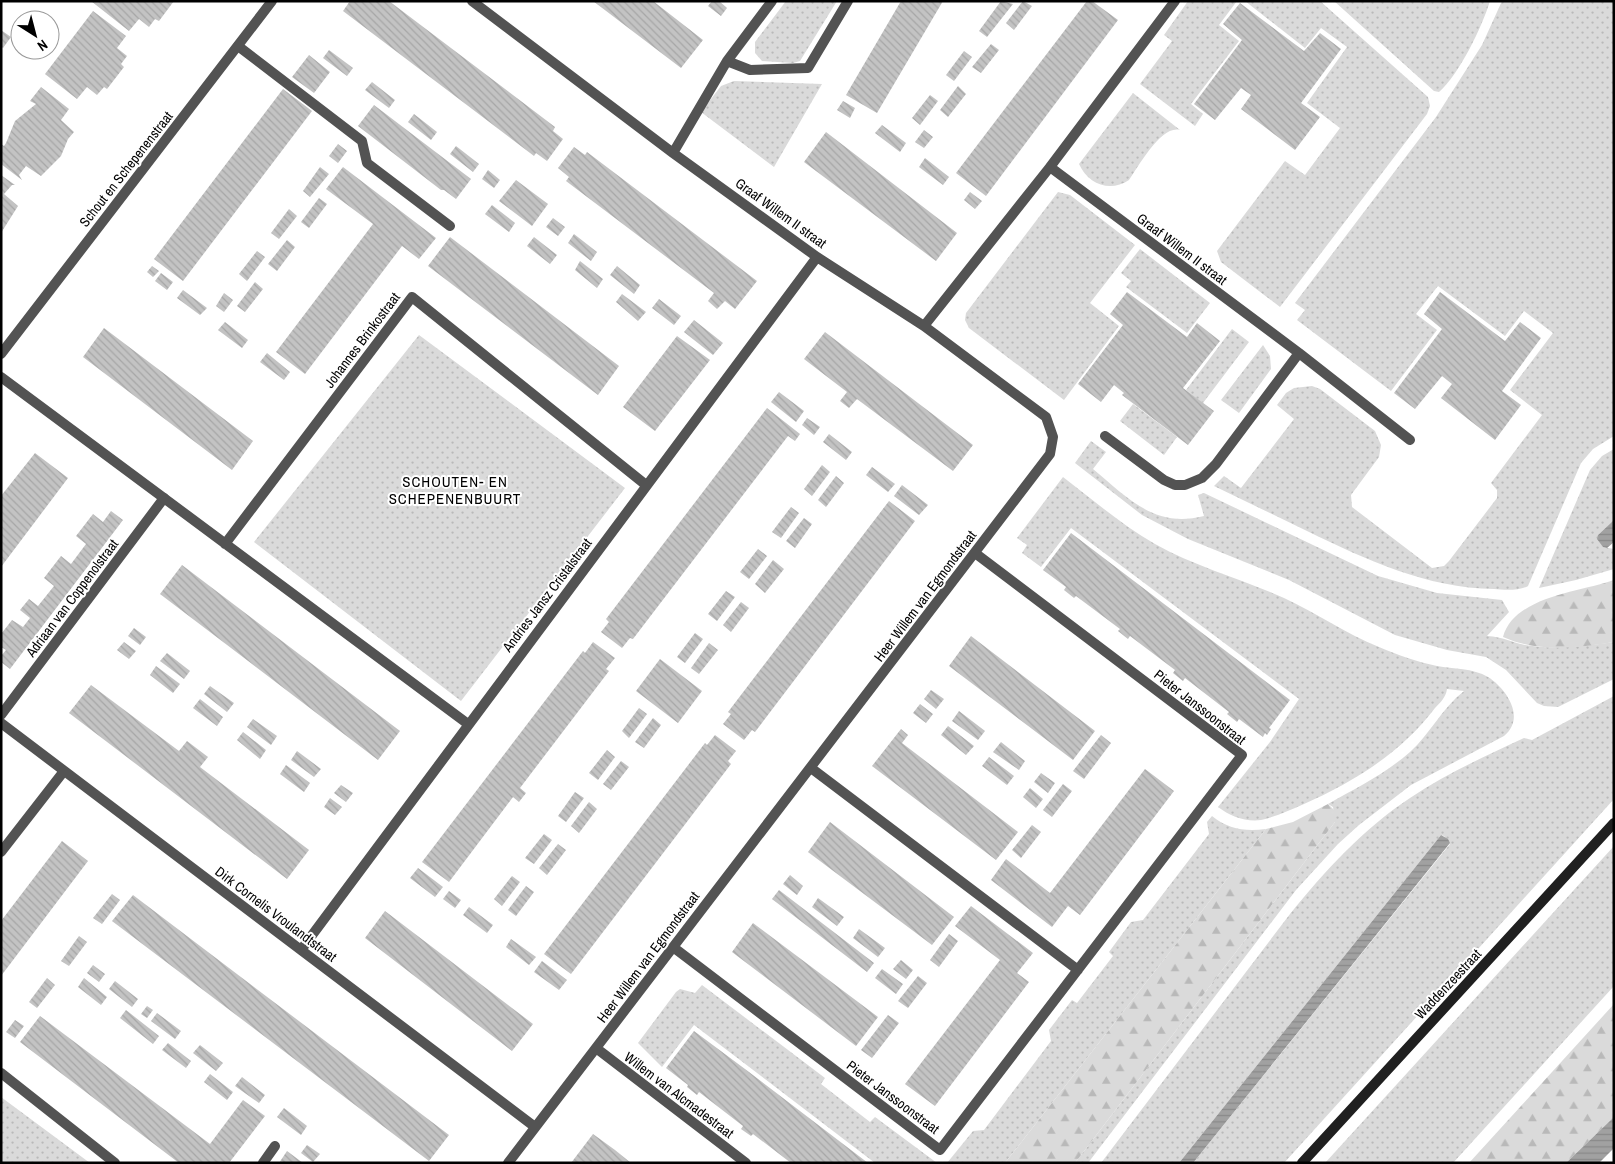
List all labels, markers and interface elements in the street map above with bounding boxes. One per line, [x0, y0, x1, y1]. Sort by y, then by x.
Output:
north arrow [10, 10, 60, 60]
text: N [34, 36, 51, 55]
street label: Schout en Schepenenstraat [75, 108, 177, 230]
street label: Graaf Willem II straat [732, 174, 830, 252]
street label: Graaf Willem II straat [1133, 209, 1231, 289]
street label: Johannes Brinkostraat [320, 289, 404, 391]
district label: SCHOUTEN- EN SCHEPENENBUURT [389, 471, 521, 509]
street label: Heer Willem van Egmondstraat [870, 527, 980, 665]
street label: Adriaan van Coppenolstraat [21, 535, 122, 661]
street label: Andries Jansz Cristalstraat [498, 535, 596, 656]
street label: Pieter Janssoonstraat [1150, 666, 1250, 748]
street label: Dirk Cornelis Vroulandtstraat [212, 862, 340, 966]
street label: Heer Willem van Egmondstraat [593, 888, 703, 1026]
street label: Waddenzeestraat [1411, 945, 1485, 1023]
street label: Willem van Alcmadestraat [621, 1048, 737, 1142]
street label: Pieter Janssoonstraat [843, 1056, 943, 1138]

